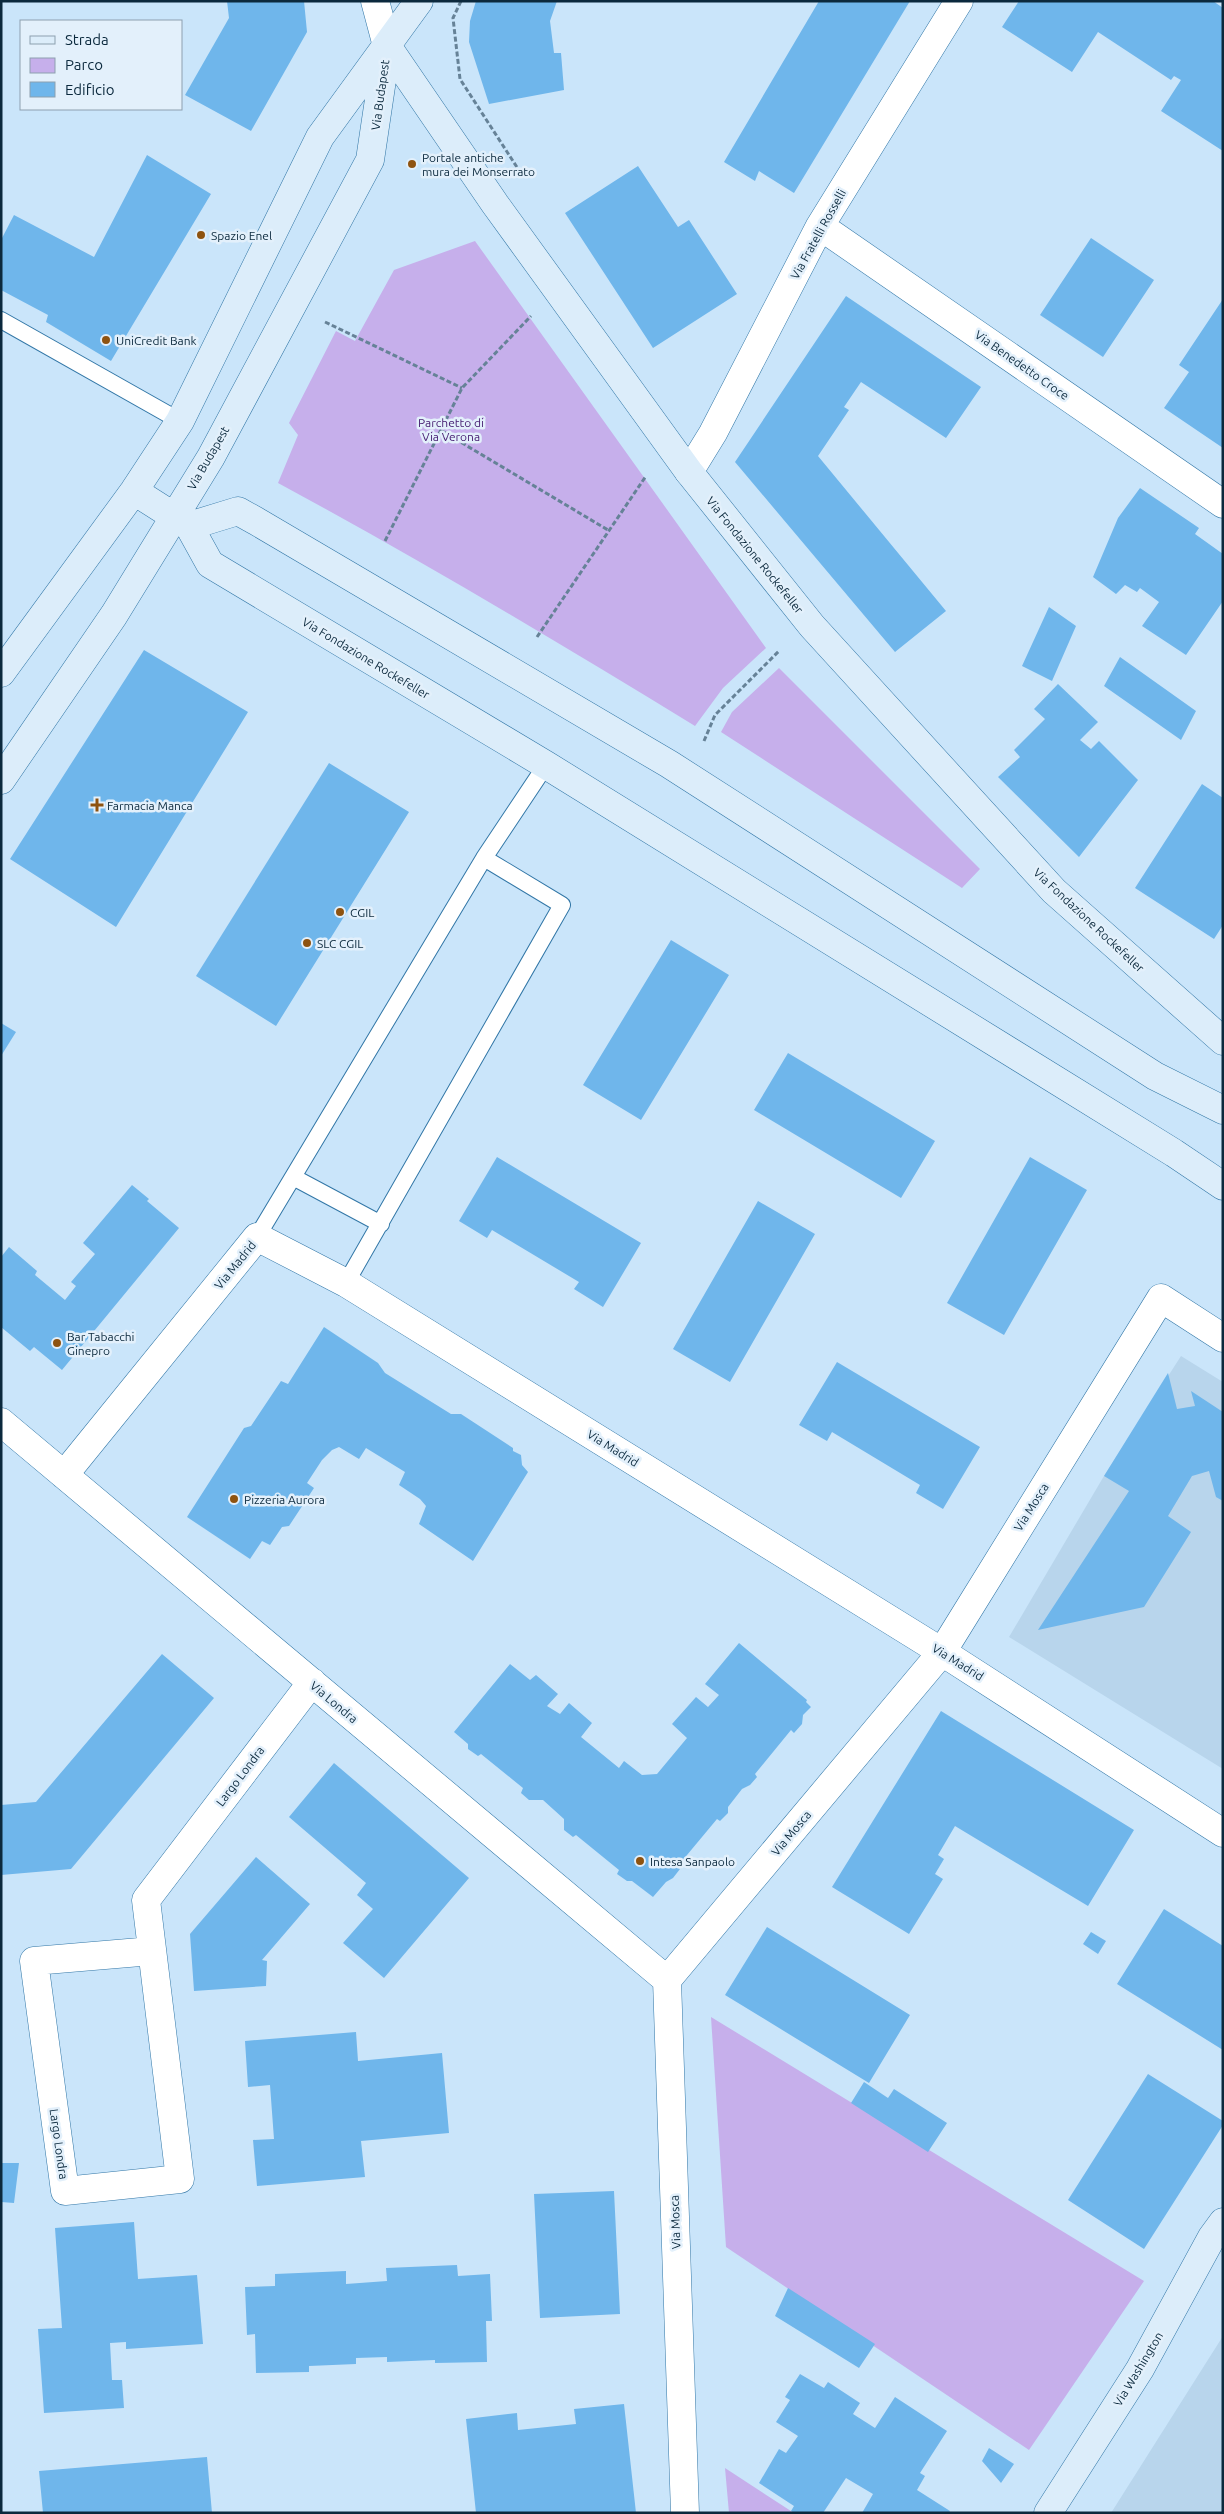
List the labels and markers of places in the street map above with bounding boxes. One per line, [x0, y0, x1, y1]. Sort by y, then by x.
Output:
place label: Portale antiche mura dei Monserrato [422, 151, 535, 178]
marker: Portale antiche mura dei Monserrato [406, 158, 418, 170]
marker: Spazio Enel [195, 229, 207, 241]
place label: Spazio Enel [211, 229, 272, 242]
marker: UniCredit Bank [100, 334, 112, 346]
place label: UniCredit Bank [116, 334, 197, 347]
marker: Farmacia Manca [91, 799, 103, 811]
place label: Farmacia Manca [107, 799, 193, 812]
marker: CGIL [334, 906, 346, 918]
place label: CGIL [350, 906, 374, 919]
marker: SLC CGIL [301, 937, 313, 949]
place label: SLC CGIL [317, 937, 363, 950]
place label: Bar Tabacchi Ginepro [67, 1330, 135, 1357]
marker: Bar Tabacchi Ginepro [51, 1337, 63, 1349]
marker: Pizzeria Aurora [228, 1493, 240, 1505]
place label: Pizzeria Aurora [244, 1493, 325, 1506]
marker: Intesa Sanpaolo [634, 1855, 646, 1867]
place label: Intesa Sanpaolo [650, 1855, 735, 1868]

